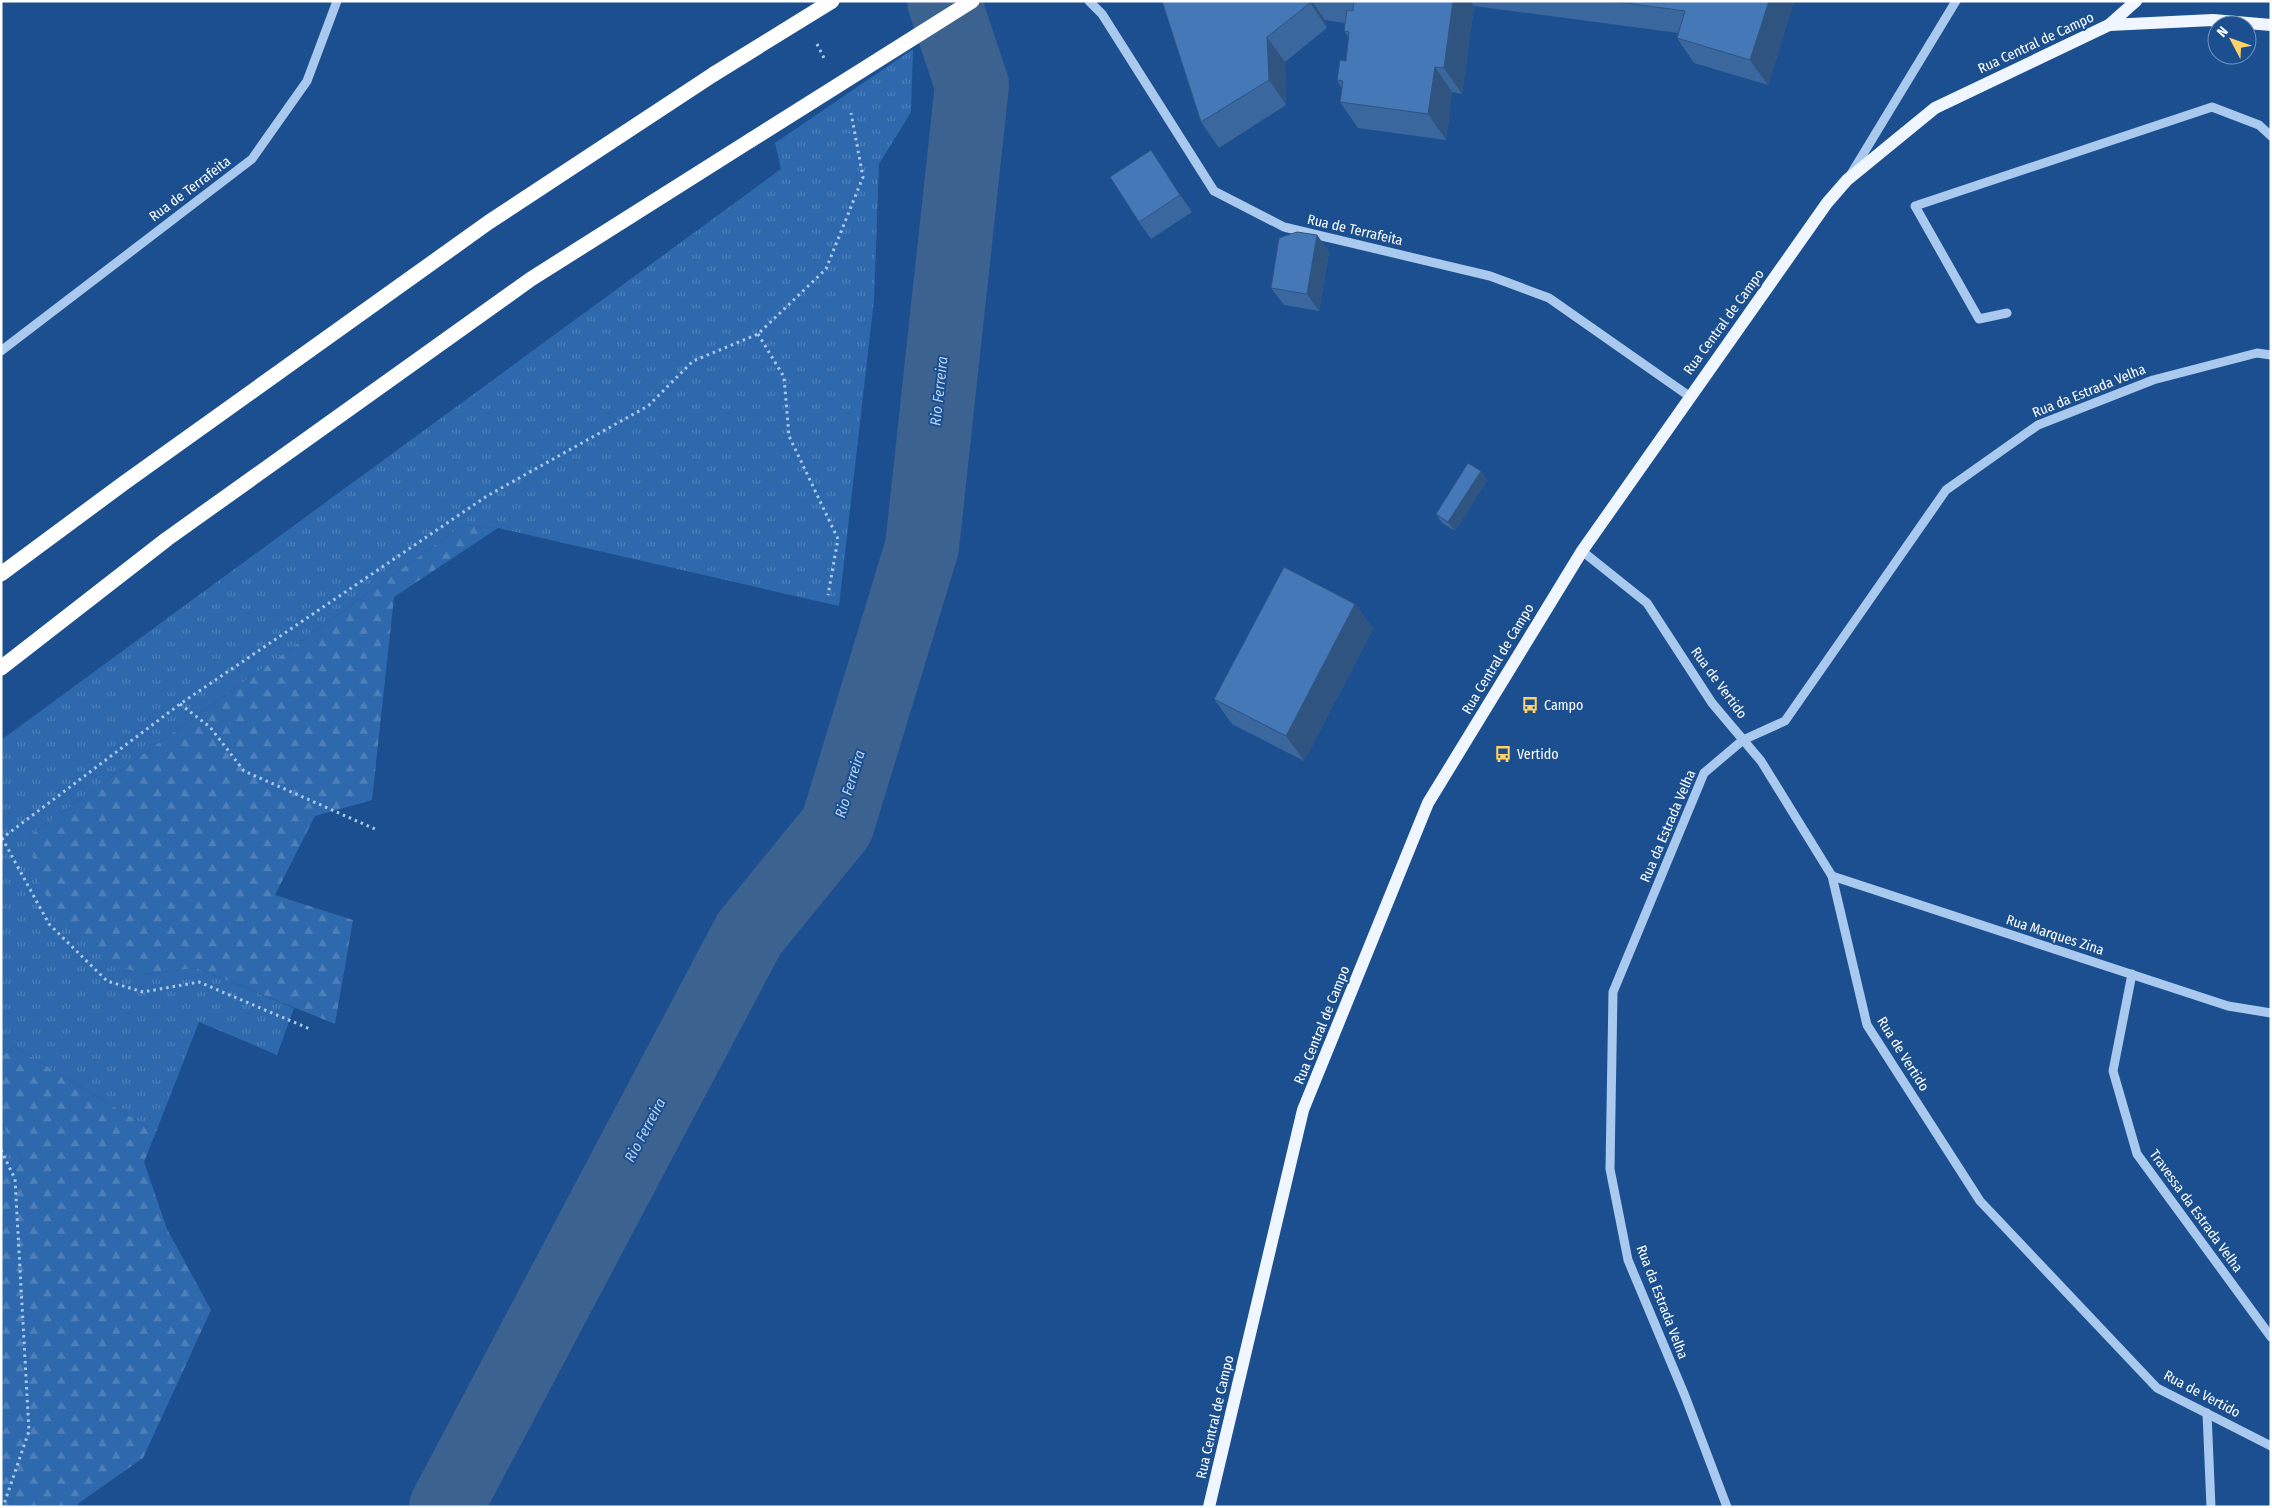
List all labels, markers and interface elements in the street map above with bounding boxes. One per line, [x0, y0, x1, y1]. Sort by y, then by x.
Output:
street label: Rua Central de Campo [1975, 9, 2097, 77]
north arrow [2207, 15, 2257, 65]
text: N [2213, 23, 2232, 41]
street label: Rua de Terrafeita [146, 153, 234, 225]
street label: Rua de Terrafeita [1306, 211, 1405, 249]
street label: Rua Central de Campo [1680, 266, 1768, 378]
water label: Rio Ferreira [926, 355, 952, 427]
street label: Rua da Estrada Velha [2030, 361, 2148, 421]
street label: Rua Central de Campo [1458, 601, 1538, 717]
street label: Rua de Vertido [1687, 644, 1751, 722]
bus stop icon: Campo [1520, 695, 1540, 715]
place label: Campo [1544, 697, 1583, 714]
bus stop icon: Vertido [1493, 744, 1513, 764]
place label: Vertido [1517, 746, 1559, 763]
water label: Rio Ferreira [831, 748, 869, 820]
street label: Rua da Estrada Velha [1637, 767, 1699, 885]
street label: Rua Marques Zina [2004, 911, 2106, 959]
street label: Rua Central de Campo [1291, 963, 1353, 1087]
street label: Rua de Vertido [1873, 1014, 1933, 1094]
water label: Rio Ferreira [621, 1095, 669, 1165]
street label: Travessa da Estrada Velha [2146, 1146, 2246, 1276]
street label: Rua da Estrada Velha [1632, 1243, 1692, 1361]
street label: Rua Central de Campo [1193, 1354, 1237, 1480]
street label: Rua de Vertido [2161, 1367, 2243, 1421]

